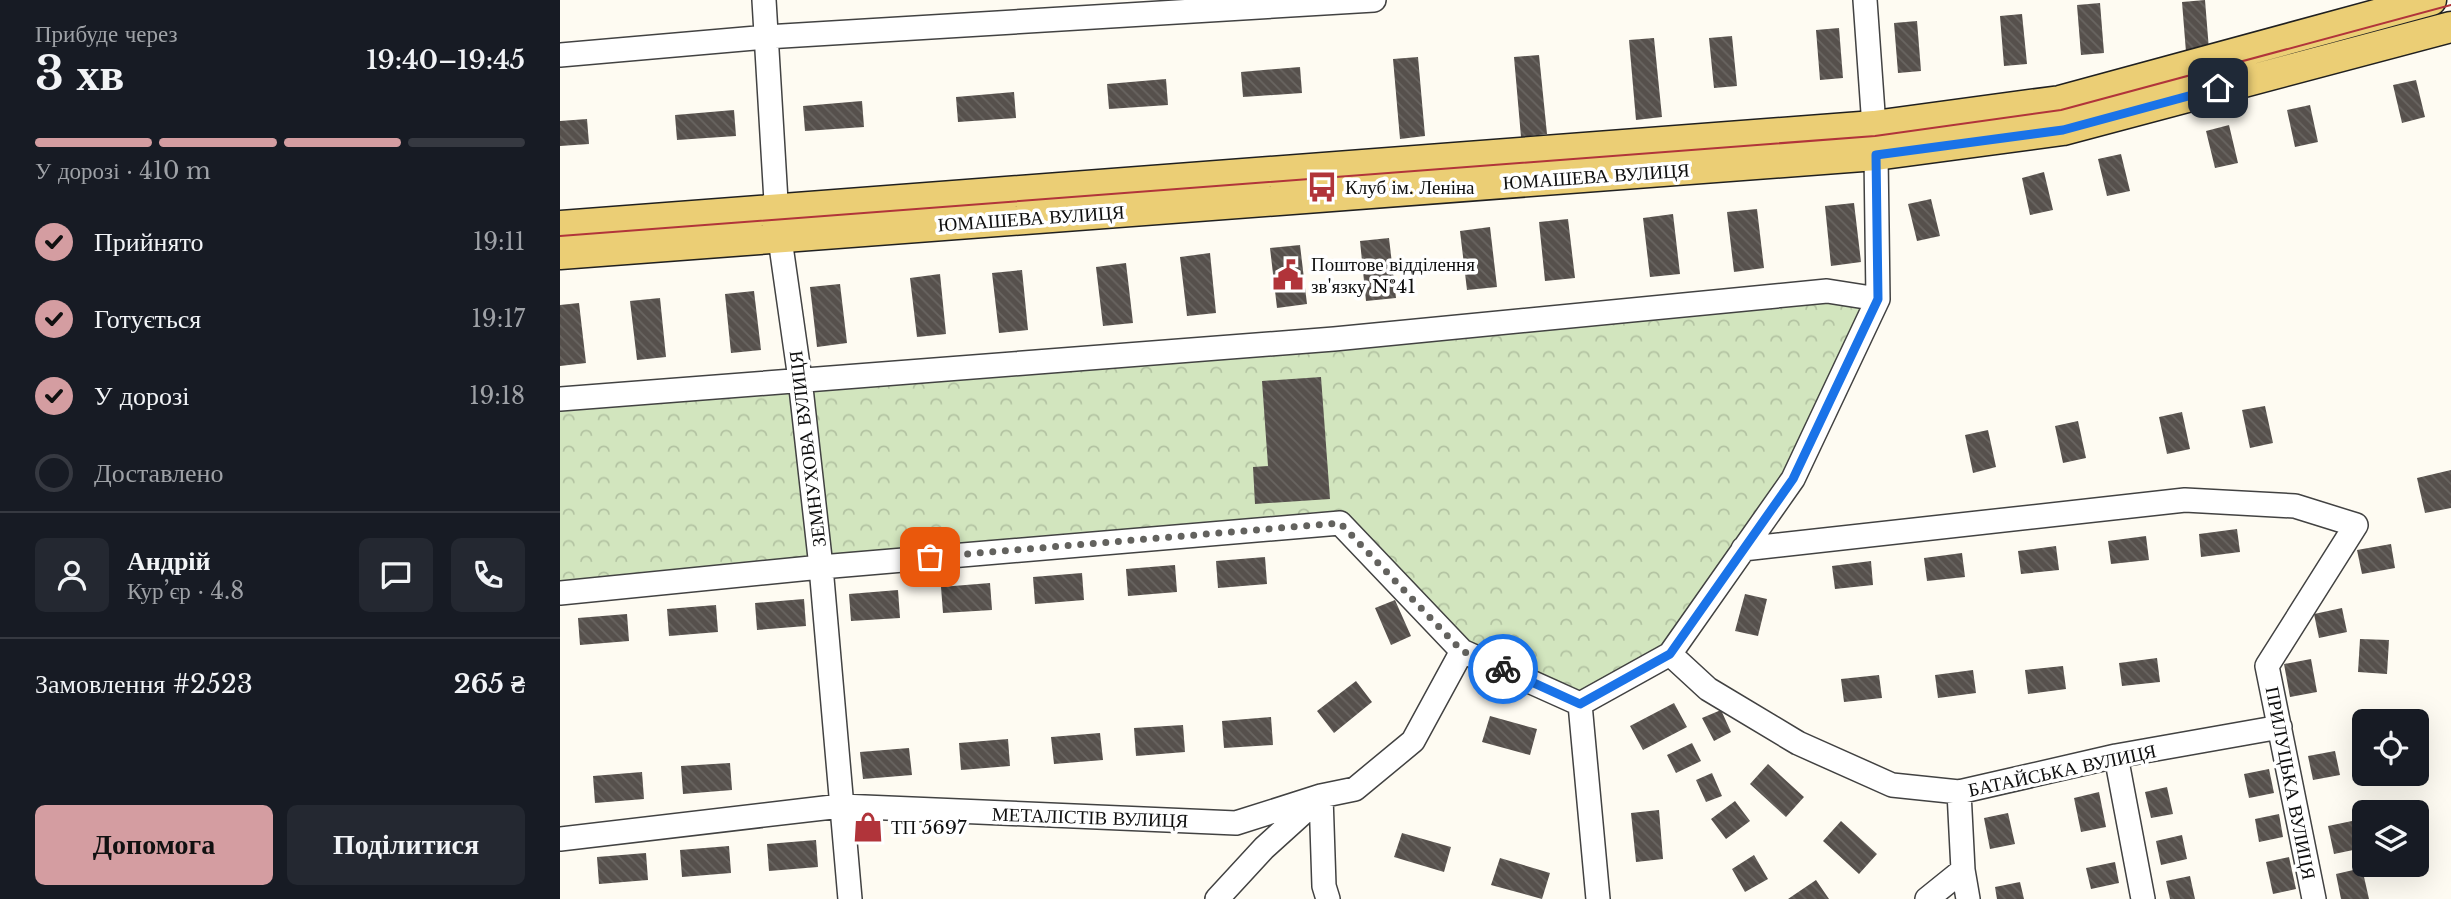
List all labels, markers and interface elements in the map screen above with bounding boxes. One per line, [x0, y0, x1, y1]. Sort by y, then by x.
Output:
text: Прибуде через [35, 20, 178, 48]
text: 19:40–19:45 [366, 44, 525, 76]
text: 3 хв [35, 45, 124, 102]
pin [2188, 58, 2248, 118]
icon: home [2199, 69, 2237, 107]
text: У дорозі · 410 m [35, 157, 211, 185]
street label: ЮМАШЕВА ВУЛИЦЯ [1502, 158, 1690, 194]
bus stop icon: Клуб ім. Леніна [1305, 170, 1339, 204]
place label: Клуб ім. Леніна [1345, 176, 1475, 199]
street label: ЮМАШЕВА ВУЛИЦЯ [937, 200, 1125, 236]
icon: check [35, 223, 73, 261]
text: Прийнято [94, 226, 204, 258]
text: 19:11 [473, 228, 525, 256]
place label: Поштове відділення зв'язку №41 [1311, 253, 1475, 298]
public building icon: Поштове відділення зв'язку №41 [1271, 258, 1305, 292]
icon: check [35, 300, 73, 338]
text: Готується [94, 303, 201, 335]
text: 19:17 [472, 305, 525, 333]
street label: ЗЕМНУХОВА ВУЛИЦЯ [784, 349, 831, 548]
icon: check [35, 377, 73, 415]
text: У дорозі [94, 380, 190, 412]
text: 19:18 [469, 382, 525, 410]
text: Доставлено [94, 457, 224, 489]
pin [900, 527, 960, 587]
button: person [35, 538, 109, 612]
button: chat [359, 538, 433, 612]
button: phone [451, 538, 525, 612]
icon: bag [911, 538, 949, 576]
text: Андрій [127, 545, 211, 577]
text: Кур’єр · 4.8 [127, 577, 244, 605]
courier [1468, 634, 1538, 704]
icon: bike [1484, 650, 1522, 688]
text: Замовлення #2523 [35, 668, 253, 700]
text: 265 ₴ [454, 668, 525, 700]
street label: ПРИЛУЦЬКА ВУЛИЦЯ [2260, 685, 2321, 882]
map controls [2352, 709, 2429, 877]
button: locate [2352, 709, 2429, 786]
street label: БАТАЙСЬКА ВУЛИЦЯ [1966, 739, 2159, 802]
button: layers [2352, 800, 2429, 877]
street label: МЕТАЛІСТІВ ВУЛИЦЯ [992, 803, 1189, 832]
button: Допомога [35, 805, 273, 885]
button: Поділитися [287, 805, 525, 885]
shop icon: ТП 5697 [851, 810, 885, 844]
place label: ТП 5697 [891, 816, 967, 839]

